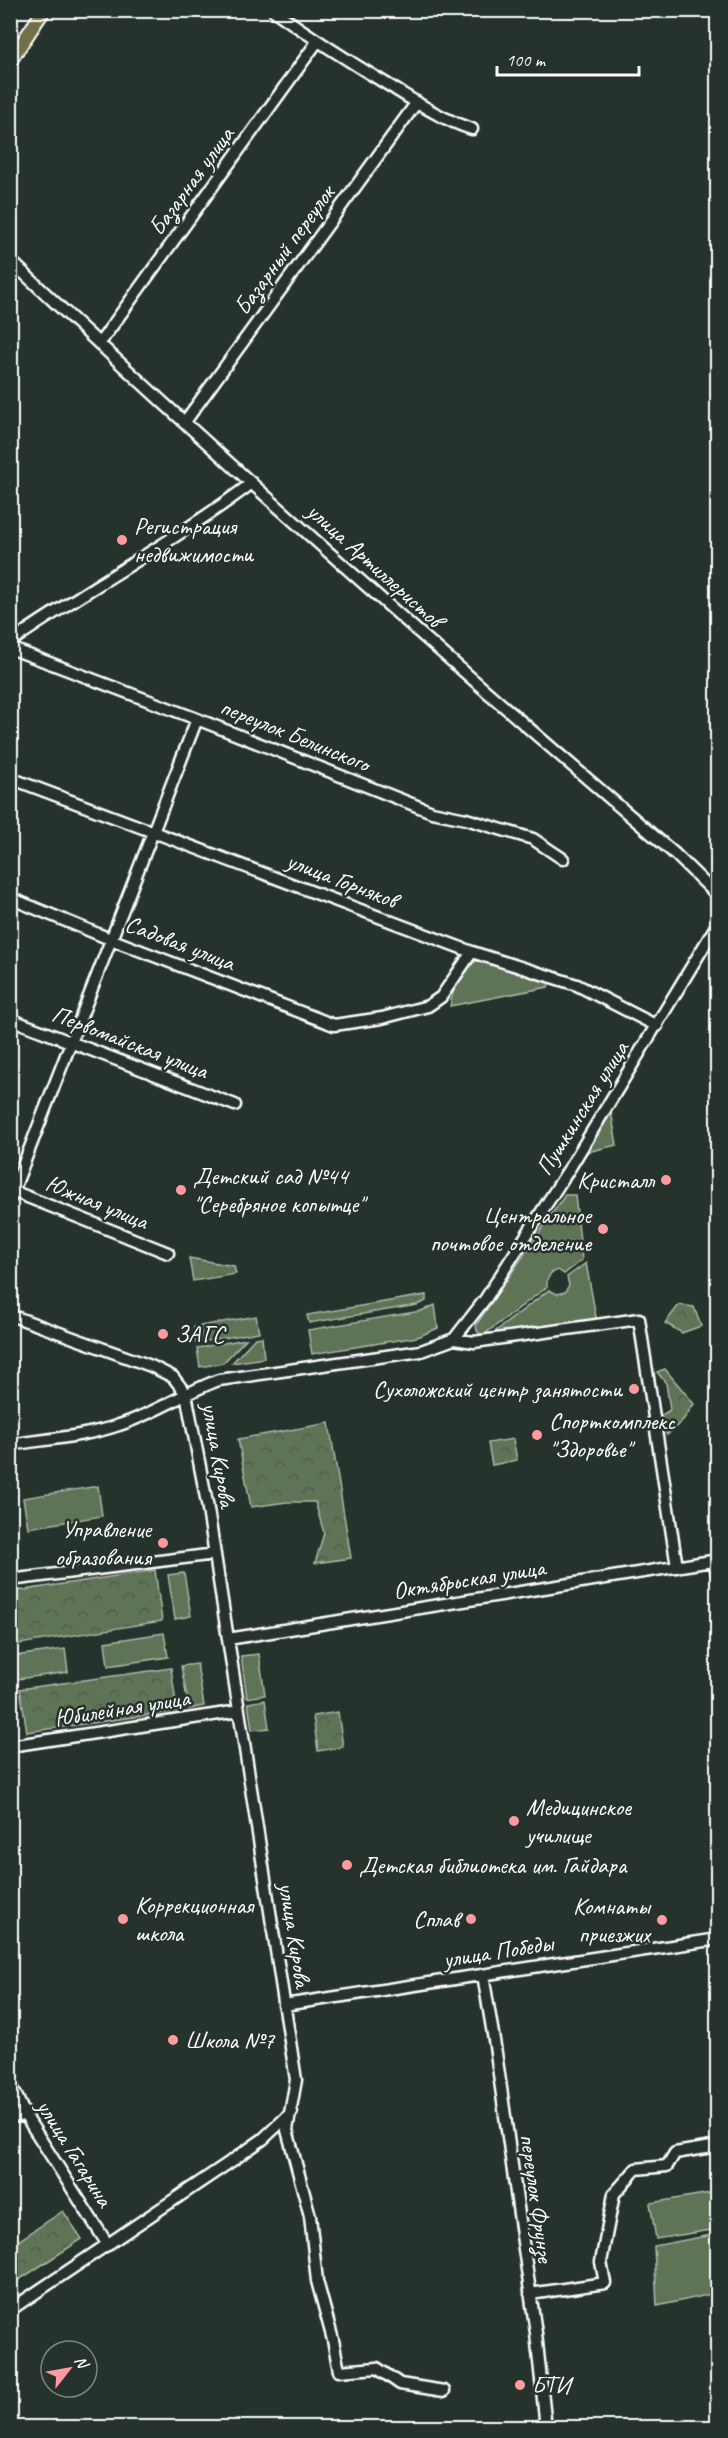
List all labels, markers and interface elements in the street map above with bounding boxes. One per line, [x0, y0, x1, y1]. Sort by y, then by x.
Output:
scale bar [497, 39, 640, 77]
text: 100 m [506, 49, 547, 71]
street label: Базарная улица [142, 120, 242, 242]
street label: Базарный переулок [227, 178, 343, 321]
street label: улица Артиллеристов [299, 495, 453, 638]
place label: Регистрация недвижимости [134, 511, 254, 569]
marker: Регистрация недвижимости [115, 533, 129, 547]
street label: переулок Белинского [216, 691, 376, 780]
street label: улица Горняков [281, 845, 406, 916]
street label: Садовая улица [121, 908, 241, 978]
street label: Первомайская улица [48, 999, 213, 1086]
street label: Пушкинская улица [529, 1034, 636, 1181]
place label: Детский сад №44 "Серебряное копытце" [193, 1161, 369, 1219]
place label: Кристалл [577, 1165, 656, 1195]
street label: Южная улица [41, 1168, 154, 1237]
marker: Кристалл [659, 1173, 673, 1187]
marker: Детский сад №44 "Серебряное копытце" [174, 1183, 188, 1197]
place label: Центральное почтовое отделение [430, 1200, 593, 1258]
marker: Центральное почтовое отделение [596, 1222, 610, 1236]
place label: ЗАГС [175, 1319, 227, 1349]
marker: ЗАГС [156, 1327, 170, 1341]
place label: Сухоложский центр занятости [373, 1374, 623, 1404]
marker: Сухоложский центр занятости [627, 1382, 641, 1396]
street label: улица Кирова [195, 1398, 243, 1512]
place label: Спорткомплекс "Здоровье" [549, 1406, 676, 1464]
marker: Спорткомплекс "Здоровье" [530, 1428, 544, 1442]
place label: Управление образования [55, 1514, 153, 1572]
marker: Управление образования [156, 1536, 170, 1550]
street label: Октябрьская улица [391, 1552, 549, 1606]
street label: Юбилейная улица [52, 1682, 193, 1733]
place label: Медицинское училище [524, 1792, 633, 1850]
marker: Медицинское училище [507, 1814, 521, 1828]
place label: Детская библиотека им. Гайдара [359, 1850, 628, 1880]
marker: Детская библиотека им. Гайдара [340, 1858, 354, 1872]
street label: улица Кирова [272, 1878, 318, 1992]
place label: Коррекционная школа [135, 1890, 255, 1948]
place label: Комнаты приезжих [573, 1891, 652, 1949]
place label: Сплав [413, 1904, 464, 1934]
marker: Коррекционная школа [116, 1912, 130, 1926]
marker: Сплав [464, 1912, 478, 1926]
marker: Комнаты приезжих [655, 1913, 669, 1927]
street label: улица Победы [439, 1927, 557, 1975]
place label: Школа №7 [185, 2025, 276, 2055]
marker: Школа №7 [166, 2033, 180, 2047]
street label: улица Гагарина [29, 2092, 121, 2214]
street label: переулок Фрунзе [512, 2132, 561, 2267]
north arrow [39, 2339, 99, 2399]
text: N [70, 2352, 94, 2374]
place label: БТИ [532, 2370, 574, 2400]
marker: БТИ [513, 2378, 527, 2392]

